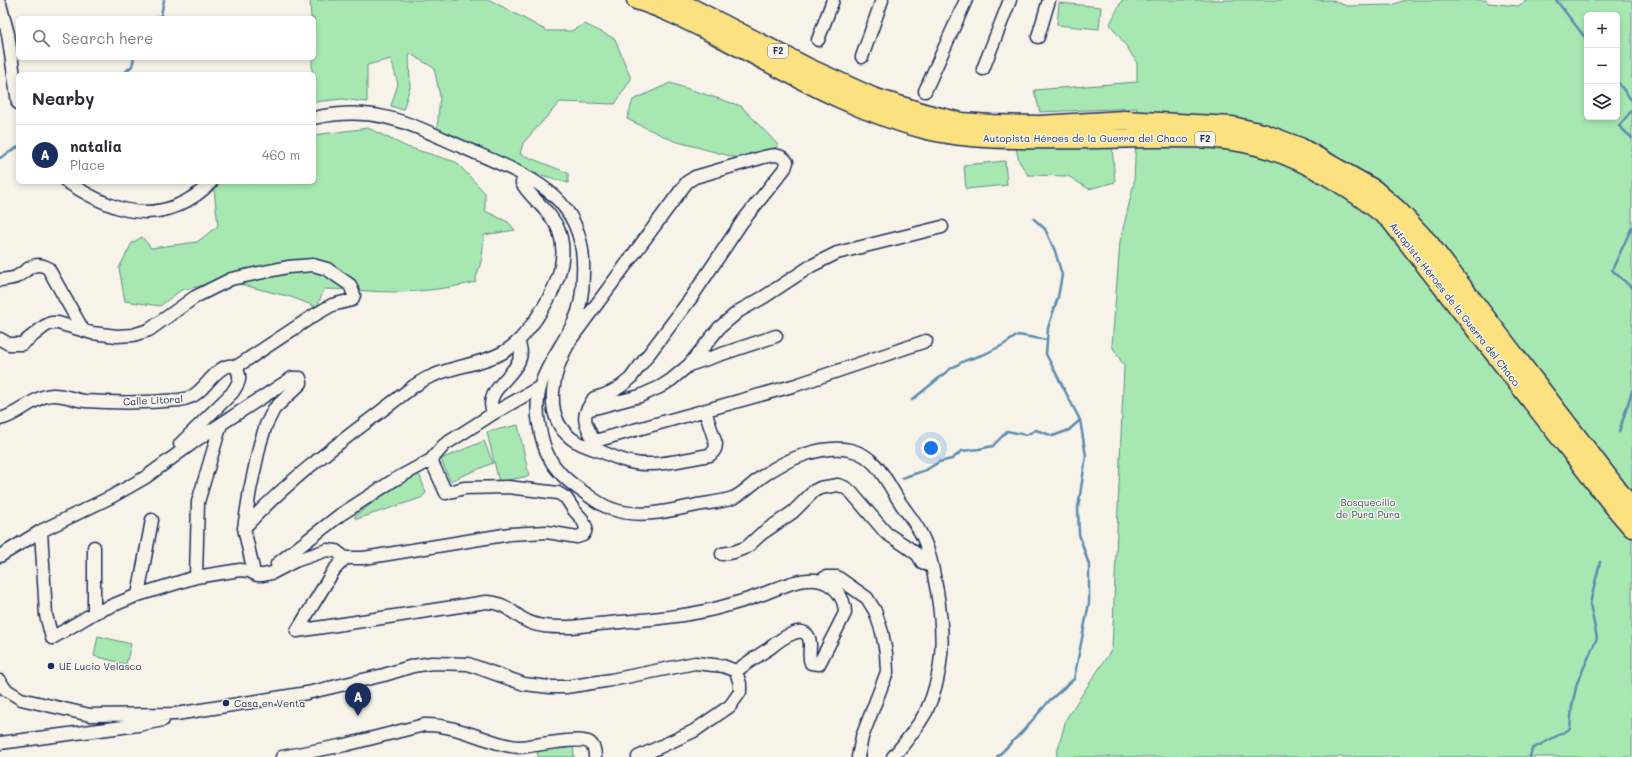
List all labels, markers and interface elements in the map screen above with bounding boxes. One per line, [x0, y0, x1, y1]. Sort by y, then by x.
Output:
map controls [1584, 12, 1620, 120]
button: + [1584, 12, 1620, 48]
search box [16, 16, 316, 60]
icon: search [30, 27, 52, 49]
text: Search here [62, 28, 153, 48]
road number: F2 [768, 44, 788, 58]
button: − [1584, 48, 1620, 84]
button: layers [1584, 84, 1620, 120]
text: Nearby [32, 87, 94, 109]
street label: Autopista Héroes de la Guerra del Chaco [983, 131, 1187, 145]
road number: F2 [1195, 132, 1215, 146]
text: natalia [70, 136, 122, 156]
text: A [40, 146, 50, 163]
text: 460 m [262, 146, 300, 163]
text: Place [70, 156, 105, 173]
street label: Autopista Héroes de la Guerra del Chaco [1387, 219, 1523, 389]
street label: Calle Litoral [123, 391, 183, 409]
your location [921, 438, 941, 458]
park label: Bosquecillo de Pura Pura [1336, 495, 1400, 521]
place label: UE Lucio Velasco [59, 659, 141, 673]
marker: UE Lucio Velasco [46, 661, 56, 671]
pin: A [345, 683, 371, 716]
place label: Casa en Venta [234, 696, 305, 710]
marker: Casa en Venta [221, 698, 231, 708]

